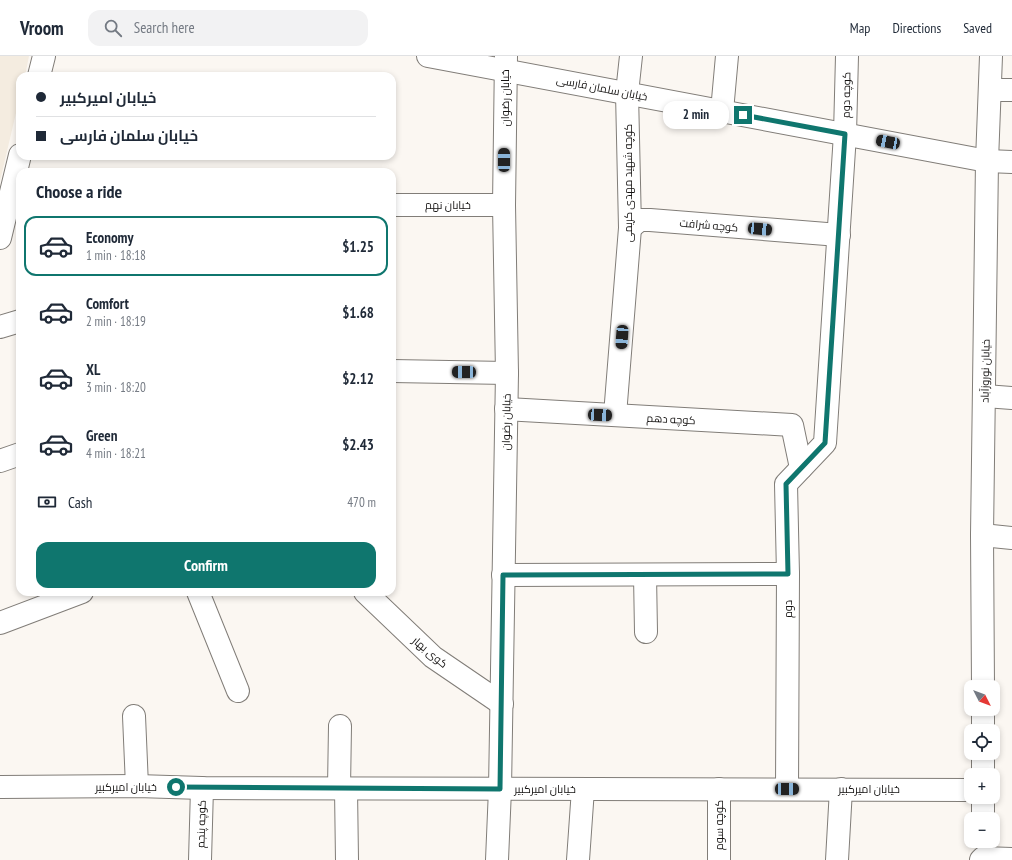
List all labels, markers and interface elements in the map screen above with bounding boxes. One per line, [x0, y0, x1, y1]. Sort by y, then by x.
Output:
search box [88, 10, 368, 46]
text: Vroom [20, 16, 64, 40]
icon: search [102, 17, 124, 39]
text: Search here [134, 18, 195, 37]
text: Map [850, 19, 870, 37]
text: Directions [892, 19, 941, 37]
text: Saved [963, 19, 992, 37]
street label: خیابان رضوان [498, 70, 512, 126]
street label: خیابان سلمان فارسی [555, 72, 649, 104]
street label: کوچه دوم [839, 72, 854, 118]
text: خیابان امیرکبیر [60, 88, 156, 107]
callout: 2 min [663, 101, 729, 129]
text: 2 min [683, 106, 709, 123]
route end [734, 106, 752, 124]
street label: کوچه شهید مهدی کریمی [621, 124, 635, 242]
text: خیابان سلمان فارسی [60, 126, 198, 145]
car [875, 134, 901, 150]
car [498, 148, 510, 172]
text: Choose a ride [36, 180, 122, 203]
street label: خیابان نهم [425, 198, 471, 213]
street label: کوچه شرافت [679, 215, 739, 235]
car [748, 222, 772, 236]
icon: car [38, 228, 74, 264]
text: Economy [86, 228, 134, 247]
text: $1.25 [342, 237, 374, 256]
text: 1 min · 18:18 [86, 247, 146, 264]
icon: car [38, 294, 74, 330]
text: Comfort [86, 294, 129, 313]
text: $1.68 [342, 303, 374, 322]
text: 2 min · 18:19 [86, 313, 146, 330]
car [615, 325, 629, 349]
street label: خیابان نوروزآباد [977, 339, 993, 403]
icon: car [38, 360, 74, 396]
text: XL [86, 360, 100, 379]
car [452, 366, 476, 378]
text: $2.12 [342, 369, 374, 388]
text: 3 min · 18:20 [86, 379, 146, 396]
street label: خیابان رضوان [499, 393, 513, 451]
car [588, 408, 612, 422]
street label: کوچه دهم [646, 411, 696, 428]
icon: car [38, 426, 74, 462]
text: Green [86, 426, 118, 445]
text: $2.43 [342, 435, 374, 454]
text: 4 min · 18:21 [86, 445, 146, 462]
icon: cash [36, 491, 58, 513]
text: Cash [68, 493, 92, 512]
text: 470 m [347, 494, 376, 511]
button: Confirm [36, 542, 376, 588]
street label: دوم [781, 600, 796, 618]
street label: کوی بهار [409, 633, 451, 671]
north arrow [964, 680, 1000, 716]
map controls [964, 680, 1000, 848]
button: locate [964, 724, 1000, 760]
button: + [964, 768, 1000, 804]
route start [167, 778, 185, 796]
street label: خیابان امیرکبیر [94, 780, 157, 794]
street label: خیابان امیرکبیر [513, 782, 576, 796]
street label: خیابان امیرکبیر [837, 782, 900, 796]
car [775, 783, 799, 795]
street label: کوچه پنجم [193, 800, 210, 848]
street label: کوچه سوم [712, 800, 727, 850]
button: − [964, 812, 1000, 848]

